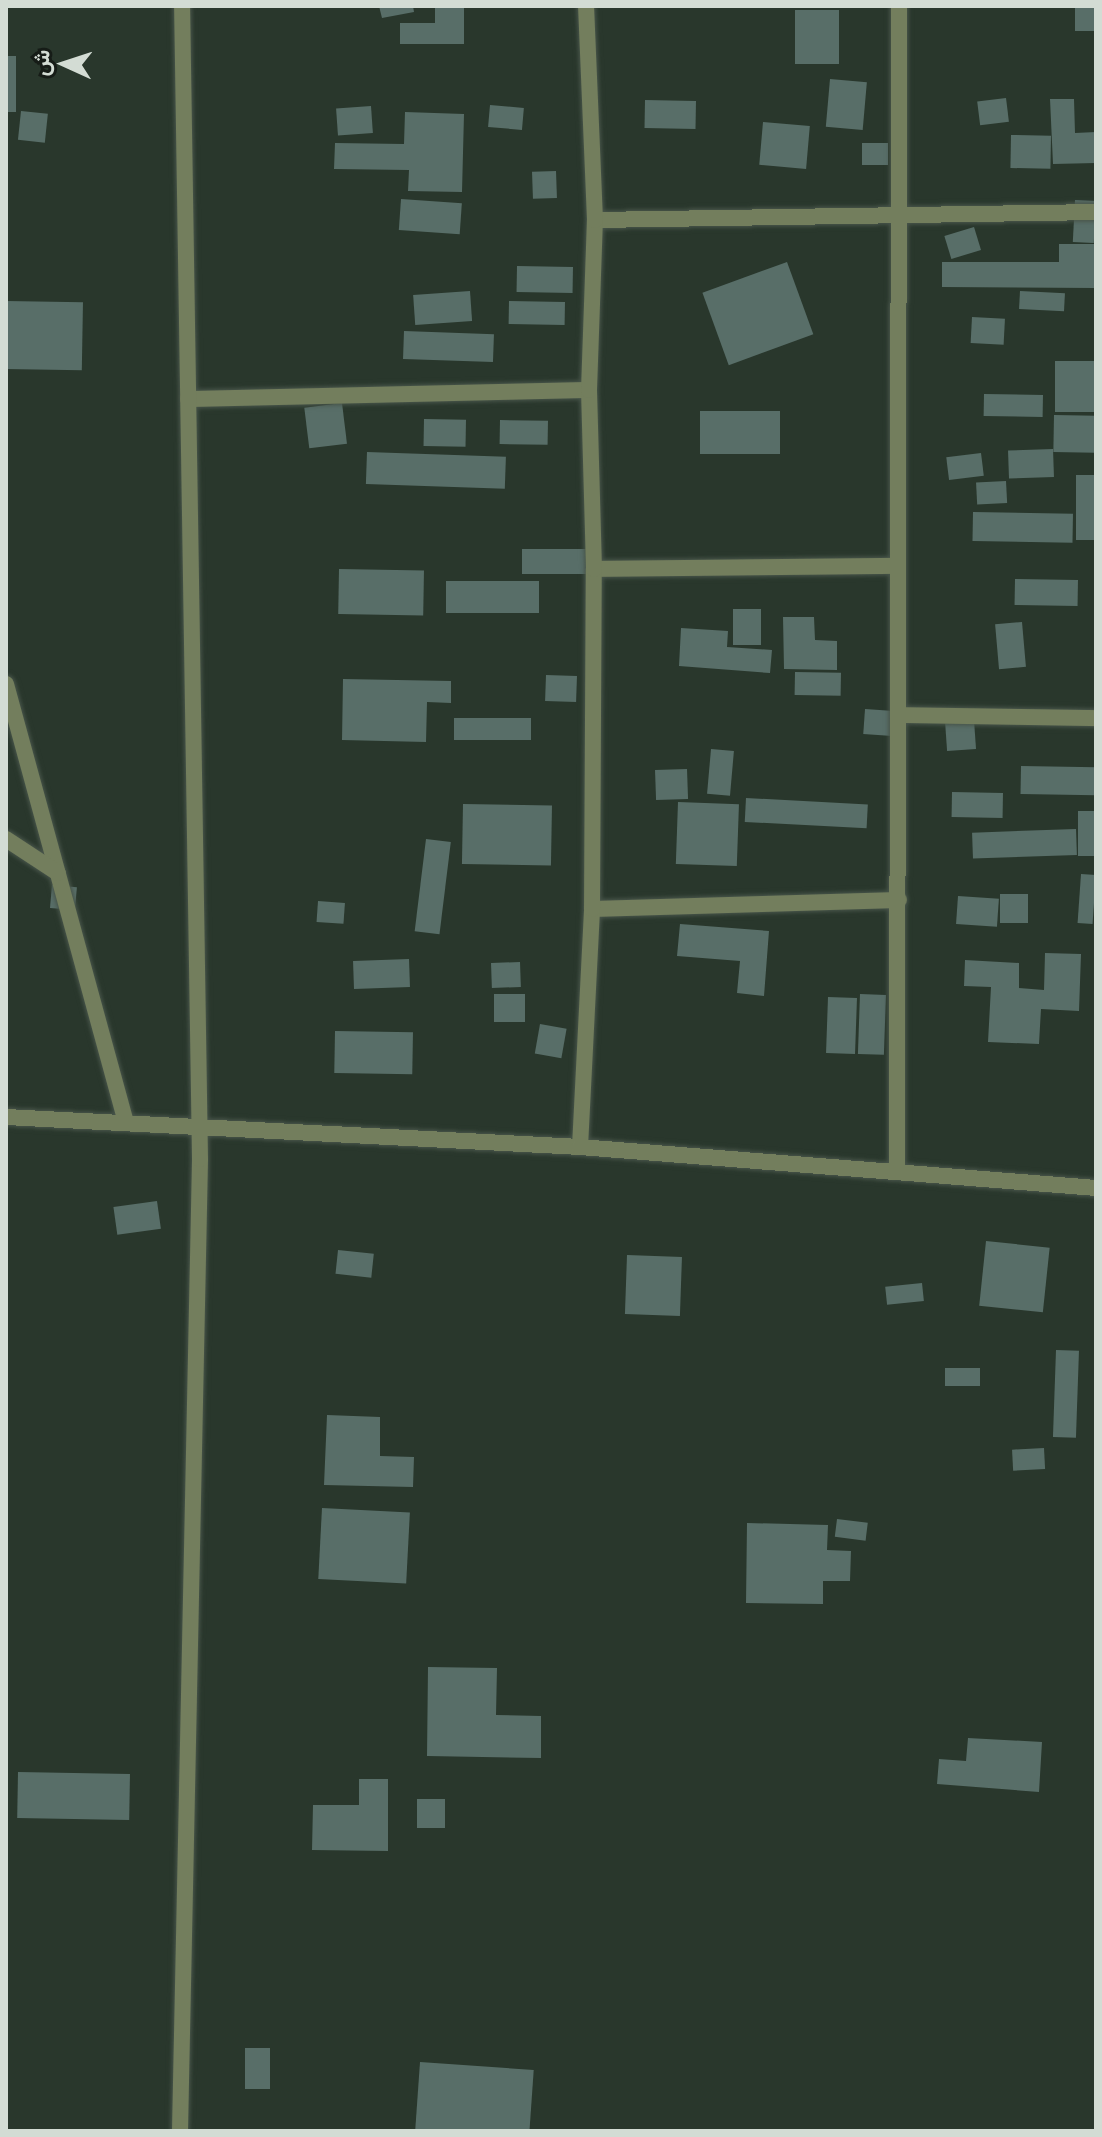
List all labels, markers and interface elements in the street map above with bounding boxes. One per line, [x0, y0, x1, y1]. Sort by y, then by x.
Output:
north arrow [24, 24, 104, 104]
text: ش [26, 49, 54, 77]

